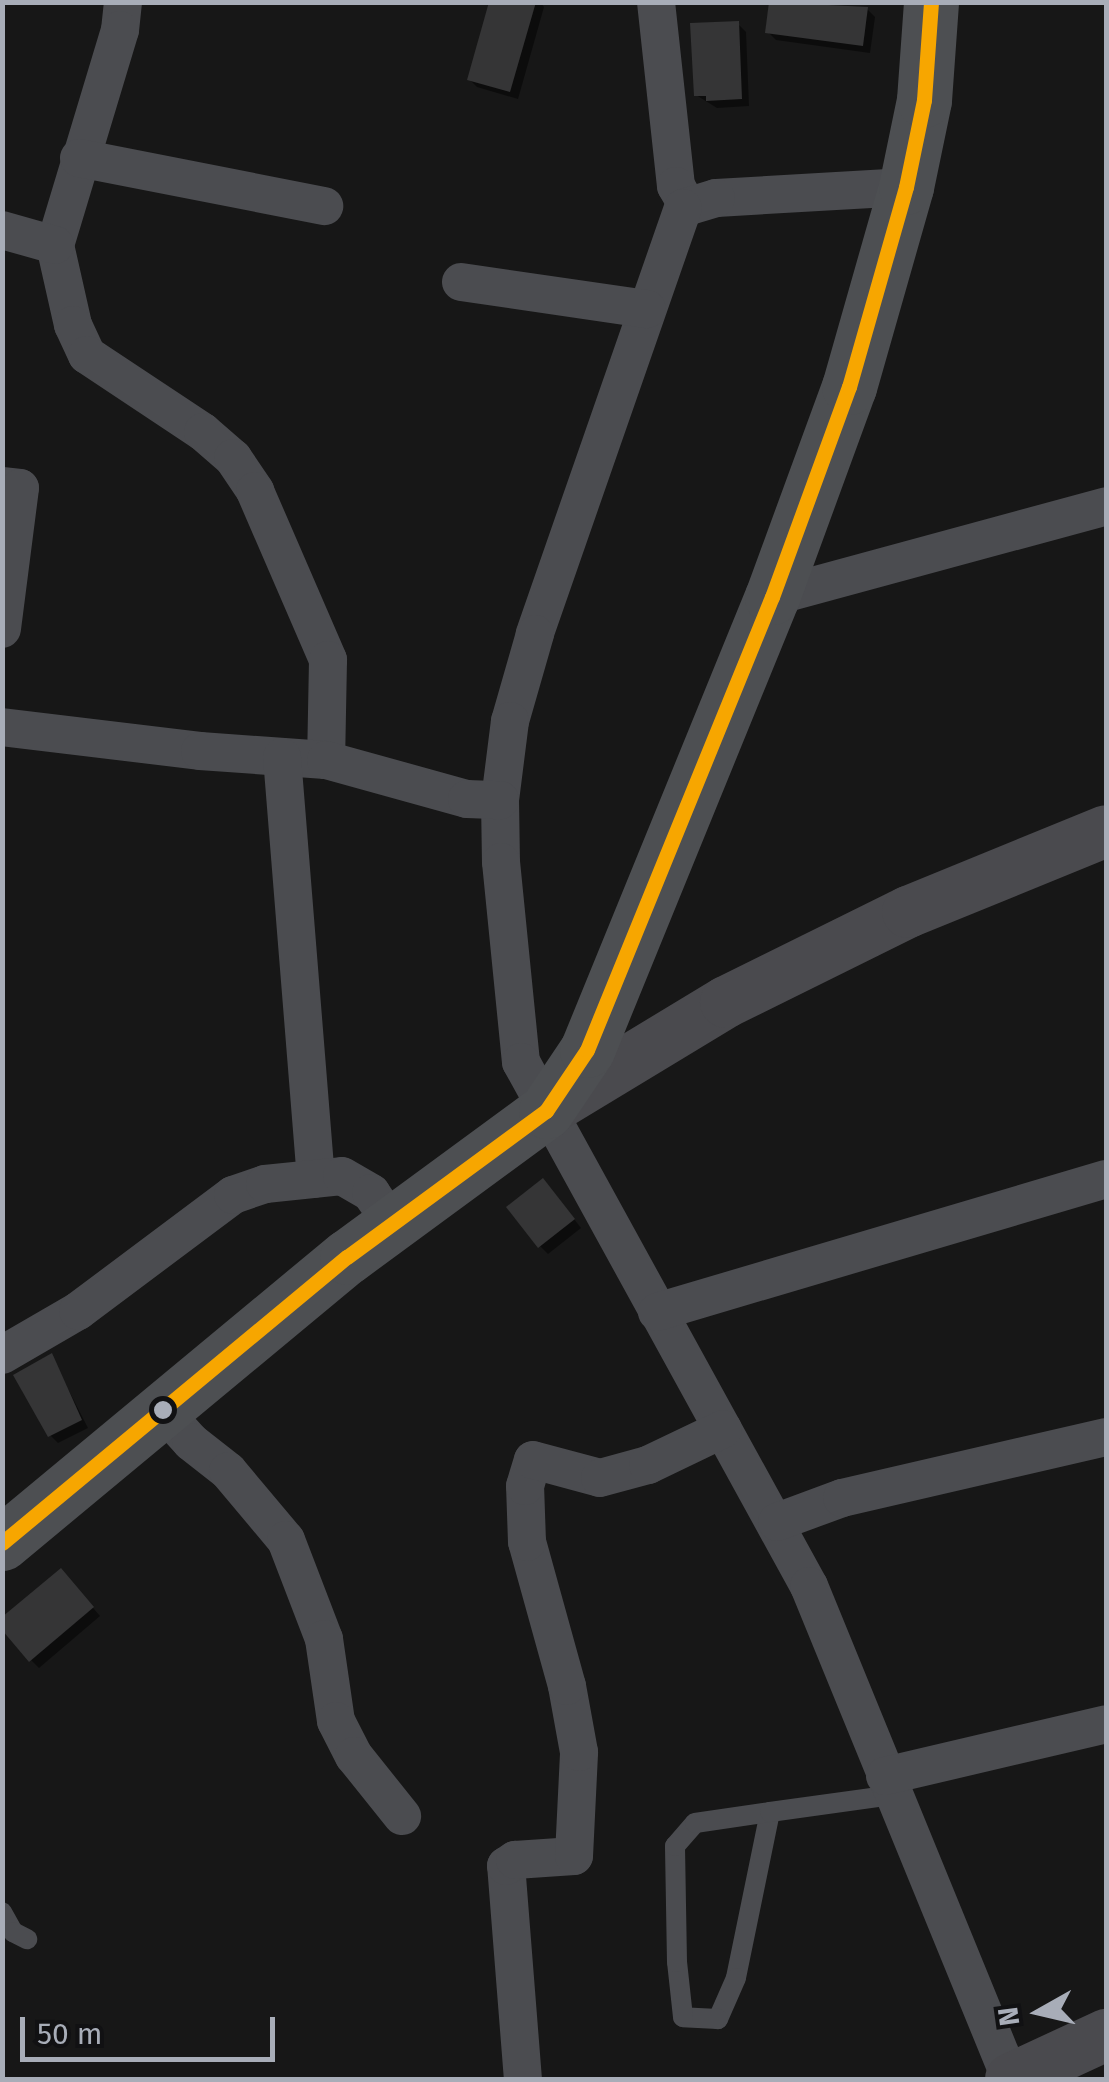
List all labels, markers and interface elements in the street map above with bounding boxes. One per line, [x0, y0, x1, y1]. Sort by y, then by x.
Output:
unlabelled marker [153, 1400, 173, 1420]
north arrow [989, 1962, 1089, 2062]
scale bar [25, 1997, 280, 2059]
text: N [991, 2005, 1026, 2028]
text: 50 m [37, 2016, 102, 2052]

